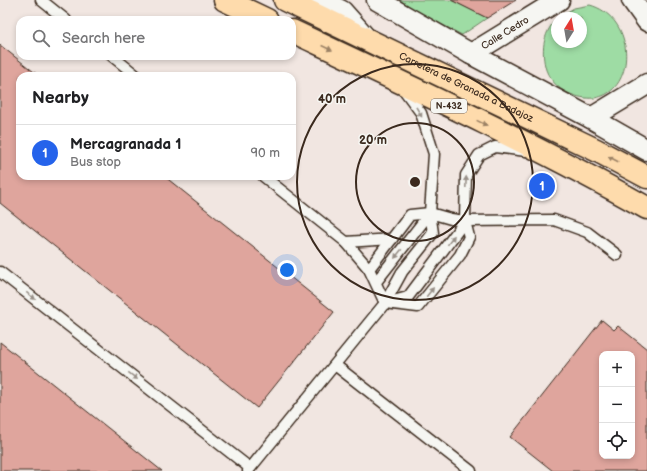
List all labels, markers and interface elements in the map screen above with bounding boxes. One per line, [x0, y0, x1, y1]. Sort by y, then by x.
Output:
north arrow [551, 12, 587, 48]
street label: Calle Cedro [479, 14, 531, 52]
search box [16, 16, 296, 60]
icon: search [30, 27, 52, 49]
text: Search here [62, 29, 145, 48]
one-way arrow [322, 45, 333, 51]
street label: Carretera de Granada a Badajoz [397, 50, 535, 125]
text: Nearby [32, 88, 89, 108]
text: 40 m [318, 92, 346, 107]
road number: N-432 [431, 99, 467, 113]
one-way arrow [416, 106, 423, 118]
one-way arrow [476, 120, 488, 126]
text: 20 m [359, 133, 387, 148]
text: Mercagranada 1 [70, 135, 181, 154]
text: 1 [42, 145, 48, 161]
text: 90 m [251, 145, 280, 161]
text: Bus stop [70, 154, 121, 170]
one-way arrow [607, 155, 618, 162]
pin: 1 [529, 171, 555, 201]
centre of rings [408, 175, 422, 189]
one-way arrow [463, 175, 469, 188]
one-way arrow [447, 235, 455, 246]
one-way arrow [393, 249, 402, 260]
your location [277, 260, 297, 280]
one-way arrow [426, 286, 434, 297]
one-way arrow [25, 292, 36, 300]
map controls [599, 351, 635, 459]
button: + [599, 351, 635, 387]
one-way arrow [127, 372, 138, 381]
button: − [599, 387, 635, 423]
button: locate [599, 423, 635, 459]

